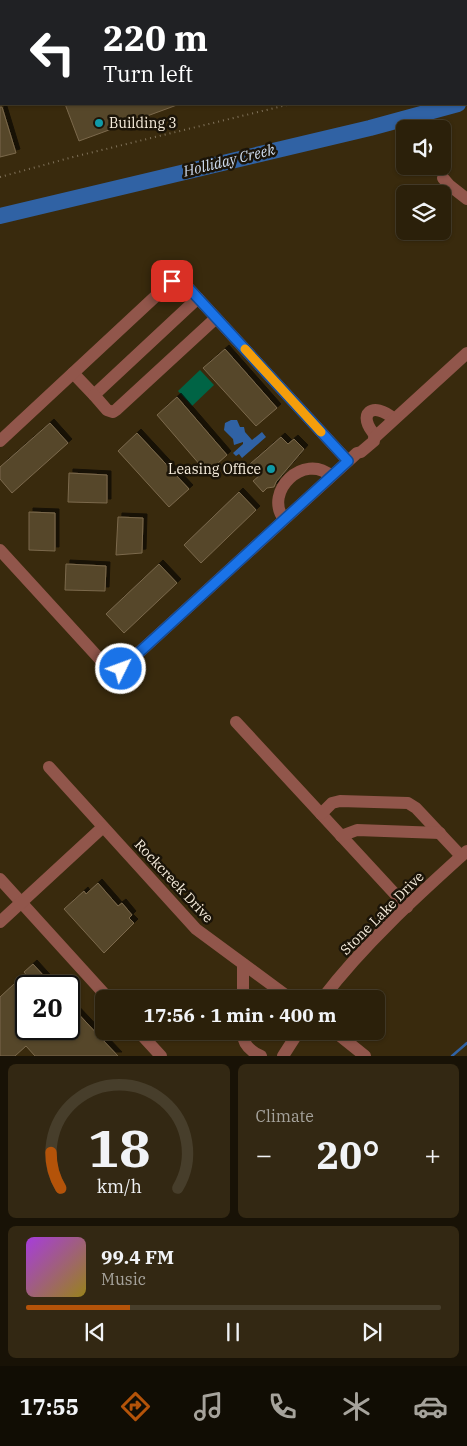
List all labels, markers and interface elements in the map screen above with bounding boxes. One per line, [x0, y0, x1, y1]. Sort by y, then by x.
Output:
text: 220 m [103, 15, 208, 61]
icon: left [20, 20, 85, 85]
text: Turn left [103, 59, 193, 88]
place label: Building 3 [109, 114, 177, 132]
marker: Building 3 [93, 117, 105, 129]
map controls [396, 120, 451, 240]
button: sound [396, 120, 451, 175]
water label: Holliday Creek [180, 139, 277, 181]
button: layers [396, 185, 451, 240]
pin [151, 260, 193, 302]
icon: arrive [158, 267, 186, 295]
place label: Leasing Office [168, 460, 261, 478]
marker: Leasing Office [265, 463, 277, 475]
position arrow [94, 642, 146, 694]
street label: Rockcreek Drive [131, 836, 217, 926]
street label: Stone Lake Drive [336, 867, 428, 959]
speed limit sign: 20 [15, 975, 80, 1040]
text: 17:56 · 1 min · 400 m [144, 1003, 336, 1027]
text: Climate [256, 1106, 314, 1126]
text: 18 [88, 1114, 150, 1181]
text: 20° [317, 1130, 380, 1179]
text: − [256, 1136, 272, 1173]
text: + [424, 1136, 441, 1173]
text: km/h [96, 1175, 141, 1198]
text: 99.4 FM [101, 1245, 174, 1269]
text: Music [101, 1269, 146, 1289]
icon: previous [81, 1318, 109, 1346]
icon: pause [219, 1318, 247, 1346]
icon: next [358, 1318, 386, 1346]
icon: directions [118, 1389, 153, 1424]
icon: music [191, 1389, 226, 1424]
icon: phone [265, 1389, 300, 1424]
icon: climate [339, 1389, 374, 1424]
icon: car [413, 1389, 448, 1424]
text: 17:55 [19, 1392, 79, 1421]

